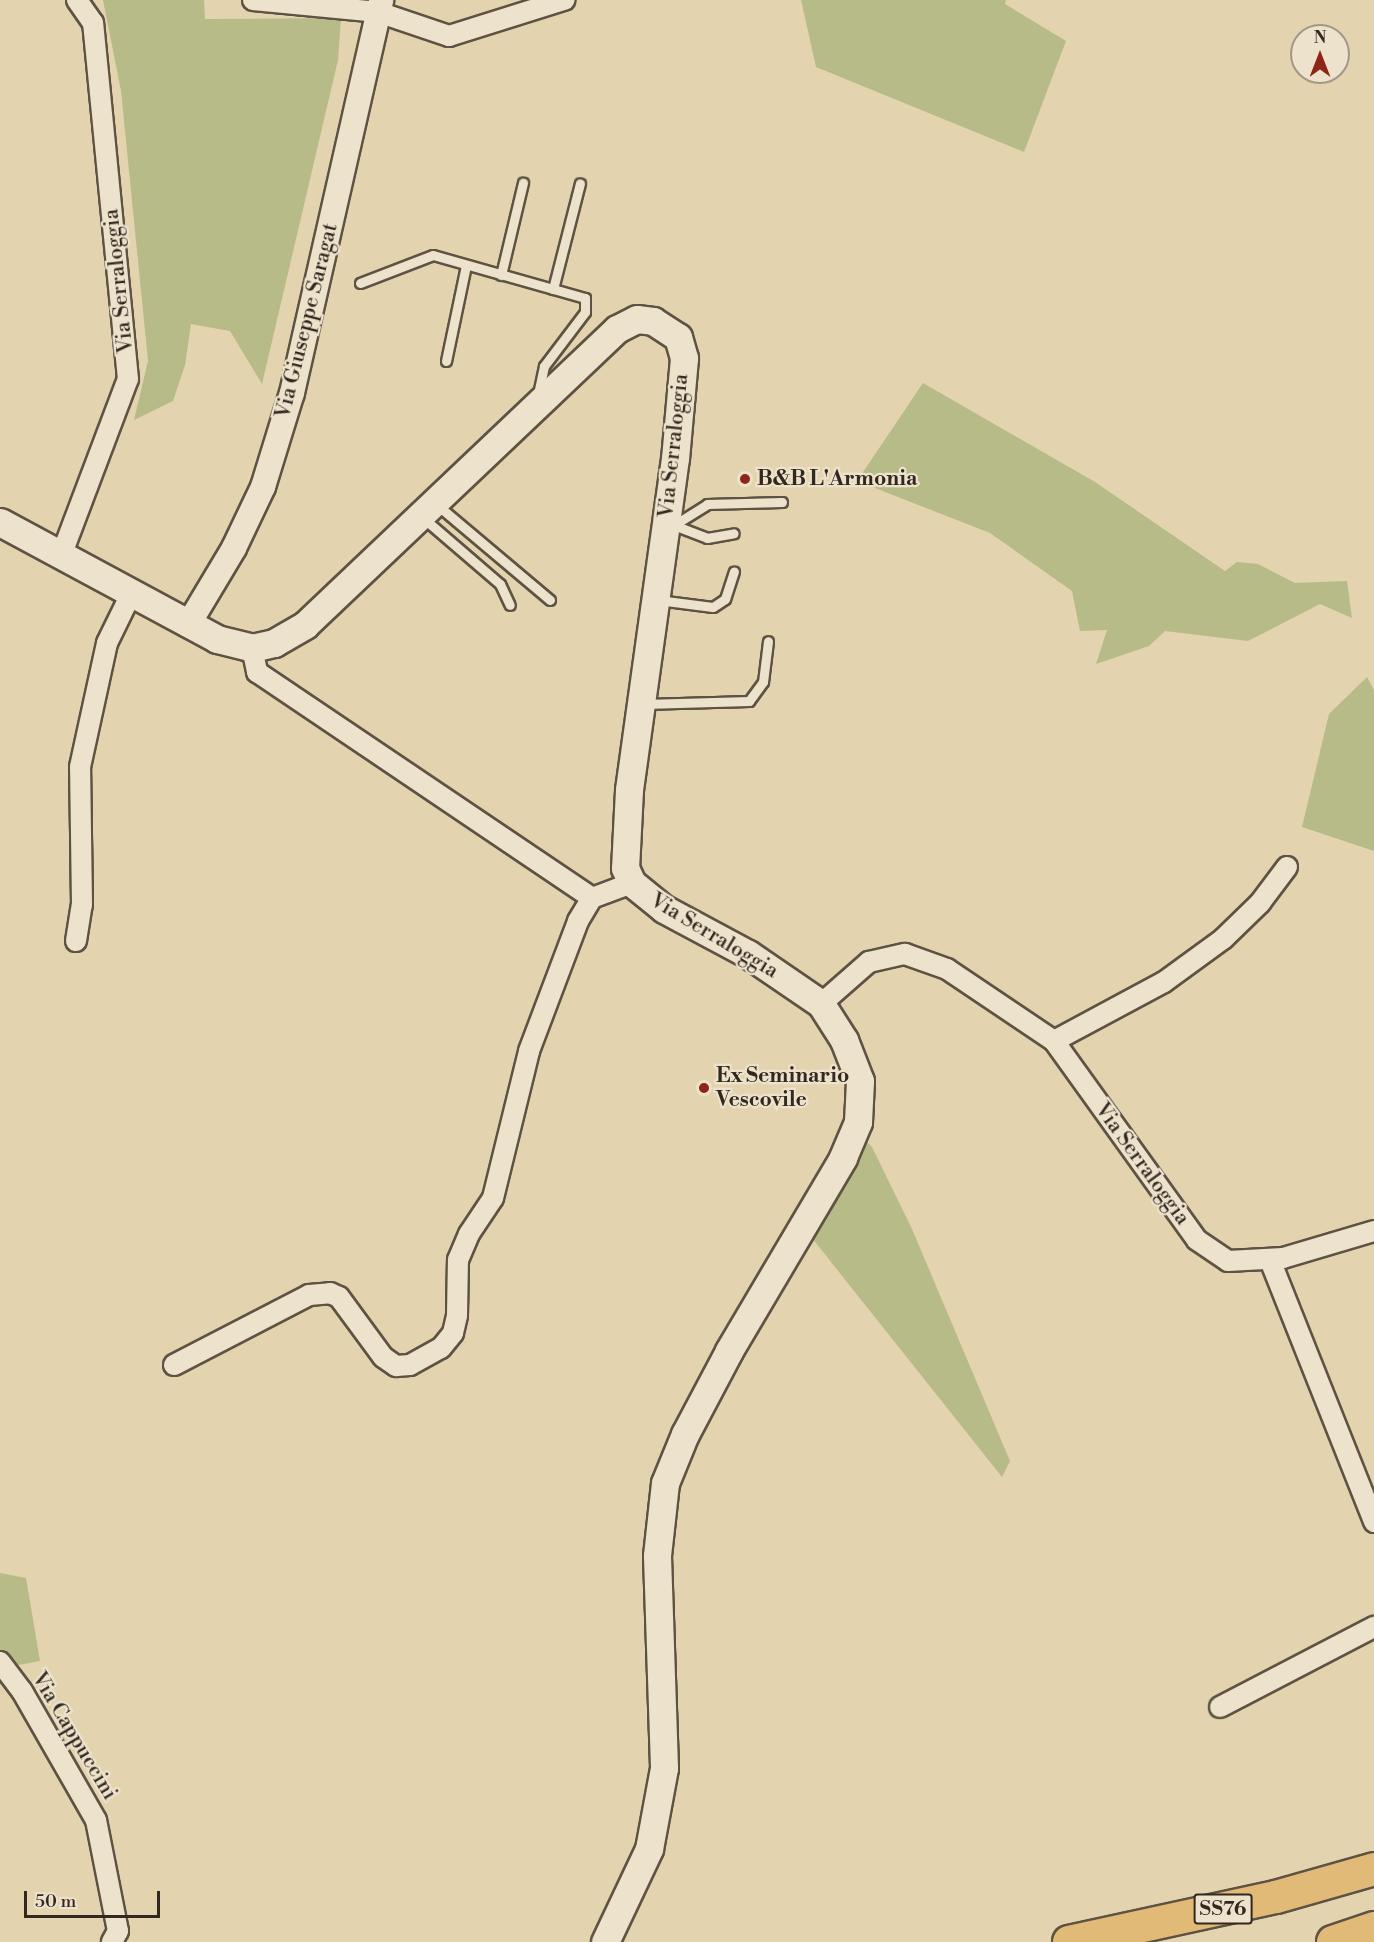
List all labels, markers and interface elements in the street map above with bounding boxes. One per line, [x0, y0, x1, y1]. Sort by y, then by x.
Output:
north arrow [1290, 24, 1350, 84]
text: N [1314, 28, 1326, 48]
street label: Via Serraloggia [99, 208, 139, 354]
street label: Via Giuseppe Saragat [271, 221, 343, 421]
street label: Via Serraloggia [654, 373, 694, 519]
place label: B&B L'Armonia [757, 466, 917, 492]
marker: B&B L'Armonia [738, 472, 752, 486]
street label: Via Serraloggia [645, 888, 783, 984]
place label: Ex Seminario Vescovile [716, 1063, 849, 1113]
marker: Ex Seminario Vescovile [697, 1081, 711, 1095]
street label: Via Serraloggia [1089, 1098, 1195, 1230]
street label: Via Cappuccini [26, 1668, 122, 1804]
scale bar [27, 1879, 164, 1917]
text: 50 m [35, 1890, 76, 1913]
road number: SS76 [1193, 1892, 1253, 1926]

